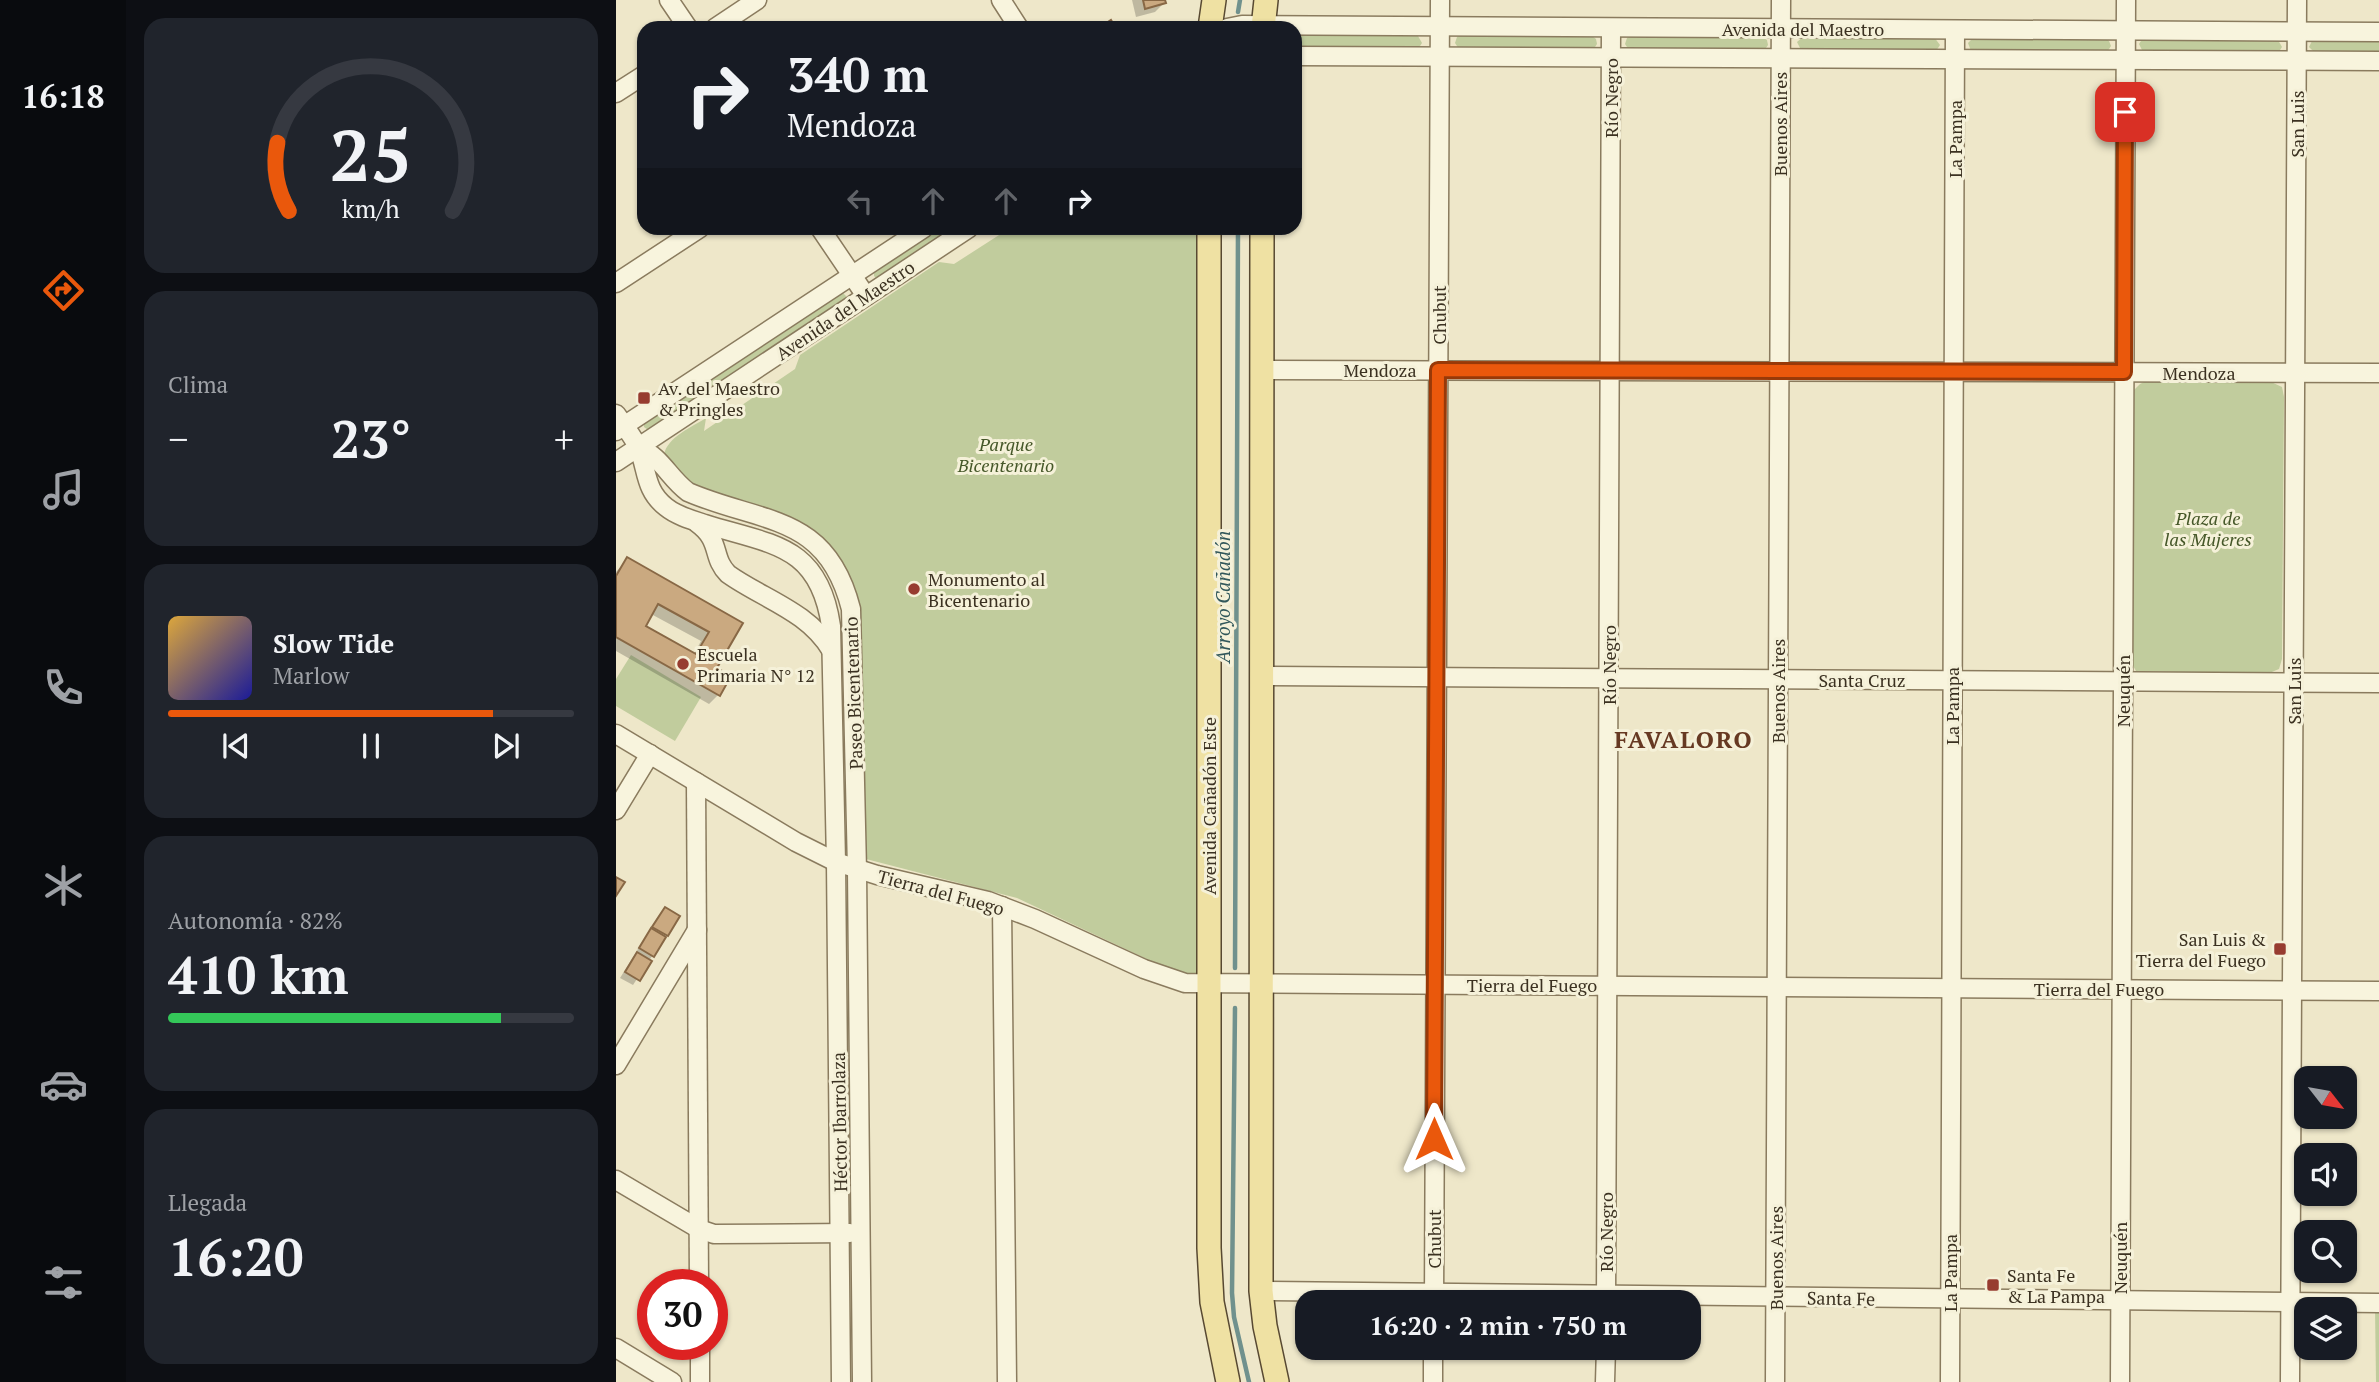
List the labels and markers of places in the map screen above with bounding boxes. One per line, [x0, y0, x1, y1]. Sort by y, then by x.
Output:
pin [2095, 82, 2155, 142]
place label: Av. del Maestro & Pringles [658, 376, 780, 421]
marker: Av. del Maestro & Pringles [636, 390, 652, 406]
place label: Monumento al Bicentenario [928, 567, 1045, 612]
marker: Monumento al Bicentenario [906, 581, 922, 597]
place label: Escuela Primaria N° 12 [697, 642, 815, 687]
marker: Escuela Primaria N° 12 [675, 656, 691, 672]
place label: San Luis & Tierra del Fuego [2136, 927, 2266, 972]
marker: San Luis & Tierra del Fuego [2272, 941, 2288, 957]
place label: Santa Fe & La Pampa [2007, 1263, 2105, 1308]
marker: Santa Fe & La Pampa [1985, 1277, 2001, 1293]

